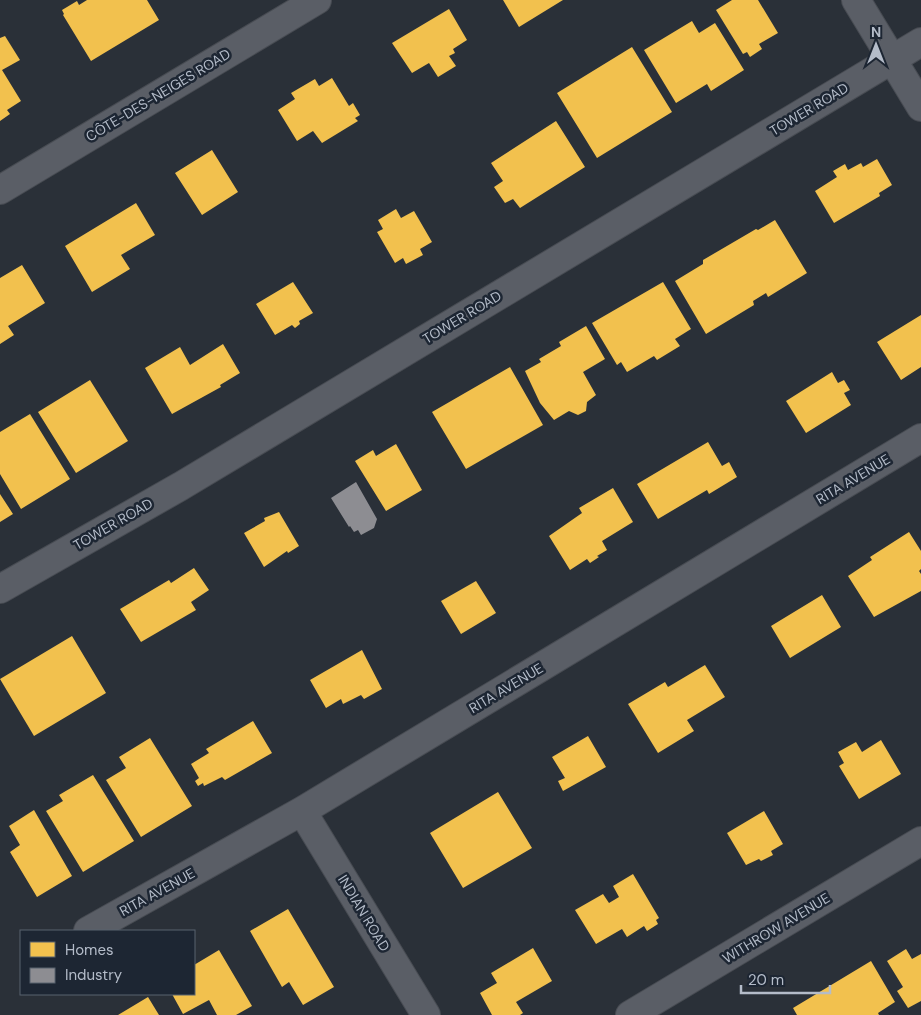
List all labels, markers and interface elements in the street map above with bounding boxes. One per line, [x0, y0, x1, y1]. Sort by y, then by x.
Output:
north arrow [851, 20, 901, 70]
text: N [871, 23, 881, 41]
street label: CÔTE-DES-NEIGES ROAD [82, 45, 234, 145]
street label: TOWER ROAD [766, 78, 852, 140]
street label: TOWER ROAD [419, 286, 505, 348]
street label: RITA AVENUE [813, 450, 893, 508]
street label: TOWER ROAD [70, 494, 156, 554]
street label: RITA AVENUE [466, 659, 546, 717]
street label: RITA AVENUE [116, 864, 198, 920]
street label: INDIAN ROAD [334, 872, 394, 954]
street label: WITHROW AVENUE [719, 889, 833, 967]
legend [20, 930, 195, 995]
text: Homes [65, 940, 114, 960]
scale bar [741, 962, 830, 994]
text: Industry [65, 965, 123, 985]
text: 20 m [748, 970, 784, 990]

